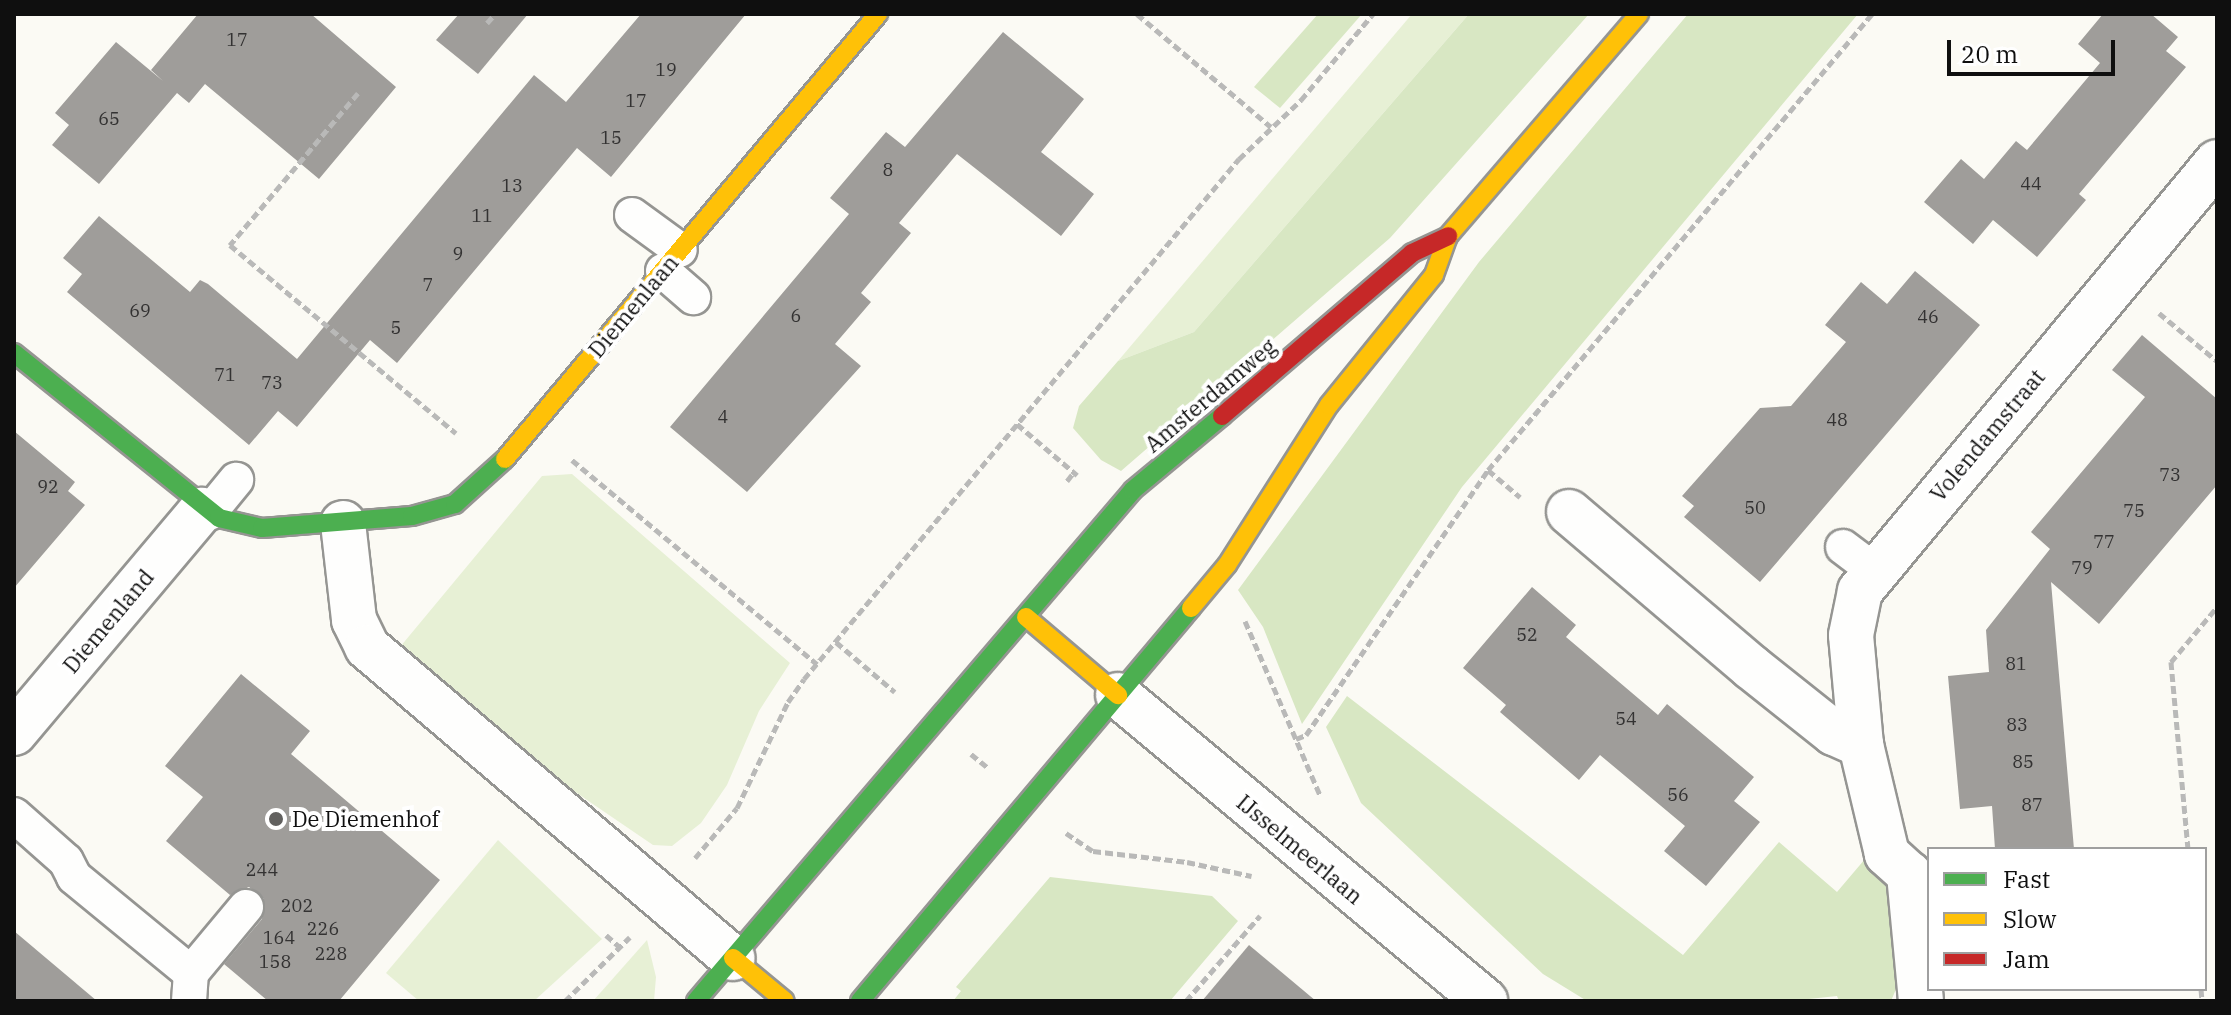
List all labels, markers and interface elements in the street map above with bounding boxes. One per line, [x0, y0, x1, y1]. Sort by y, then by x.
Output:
scale bar [1951, 24, 2119, 74]
house number: 17 [226, 29, 248, 51]
text: 20 m [1961, 38, 2018, 70]
house number: 19 [655, 59, 677, 81]
house number: 17 [625, 90, 647, 112]
house number: 65 [98, 108, 120, 130]
house number: 15 [600, 127, 622, 149]
house number: 8 [883, 159, 893, 181]
house number: 44 [2020, 173, 2042, 195]
house number: 13 [501, 175, 523, 197]
house number: 11 [471, 205, 493, 227]
house number: 9 [453, 243, 463, 265]
street label: Diemenlaan [582, 249, 684, 363]
house number: 7 [423, 274, 433, 296]
house number: 69 [129, 300, 151, 322]
house number: 6 [791, 305, 801, 327]
house number: 46 [1917, 306, 1939, 328]
house number: 5 [391, 317, 401, 339]
street label: Amsterdamweg [1139, 333, 1281, 457]
house number: 71 [214, 364, 236, 386]
street label: Volendamstraat [1924, 364, 2050, 506]
house number: 73 [261, 372, 283, 394]
house number: 4 [718, 406, 728, 428]
house number: 48 [1826, 409, 1848, 431]
house number: 73 [2159, 464, 2181, 486]
house number: 92 [37, 476, 59, 498]
house number: 50 [1744, 497, 1766, 519]
house number: 75 [2123, 500, 2145, 522]
house number: 77 [2093, 531, 2115, 553]
house number: 79 [2071, 557, 2093, 579]
street label: Diemenland [57, 564, 159, 678]
house number: 52 [1516, 624, 1538, 646]
house number: 81 [2005, 653, 2027, 675]
house number: 54 [1615, 708, 1637, 730]
house number: 83 [2006, 714, 2028, 736]
house number: 85 [2012, 751, 2034, 773]
house number: 56 [1667, 784, 1689, 806]
street label: IJsselmeerlaan [1232, 789, 1368, 909]
house number: 87 [2021, 794, 2043, 816]
place label: De Diemenhof [292, 806, 439, 832]
marker: De Diemenhof [267, 810, 285, 828]
legend [1927, 847, 2207, 991]
house number: 244 [246, 859, 278, 881]
text: Fast [2003, 863, 2050, 895]
house number: 202 [281, 895, 313, 917]
text: Slow [2003, 903, 2056, 935]
house number: 226 [307, 918, 339, 940]
house number: 164 [263, 927, 295, 949]
house number: 228 [315, 943, 347, 965]
text: Jam [2003, 943, 2050, 975]
house number: 158 [259, 951, 291, 973]

